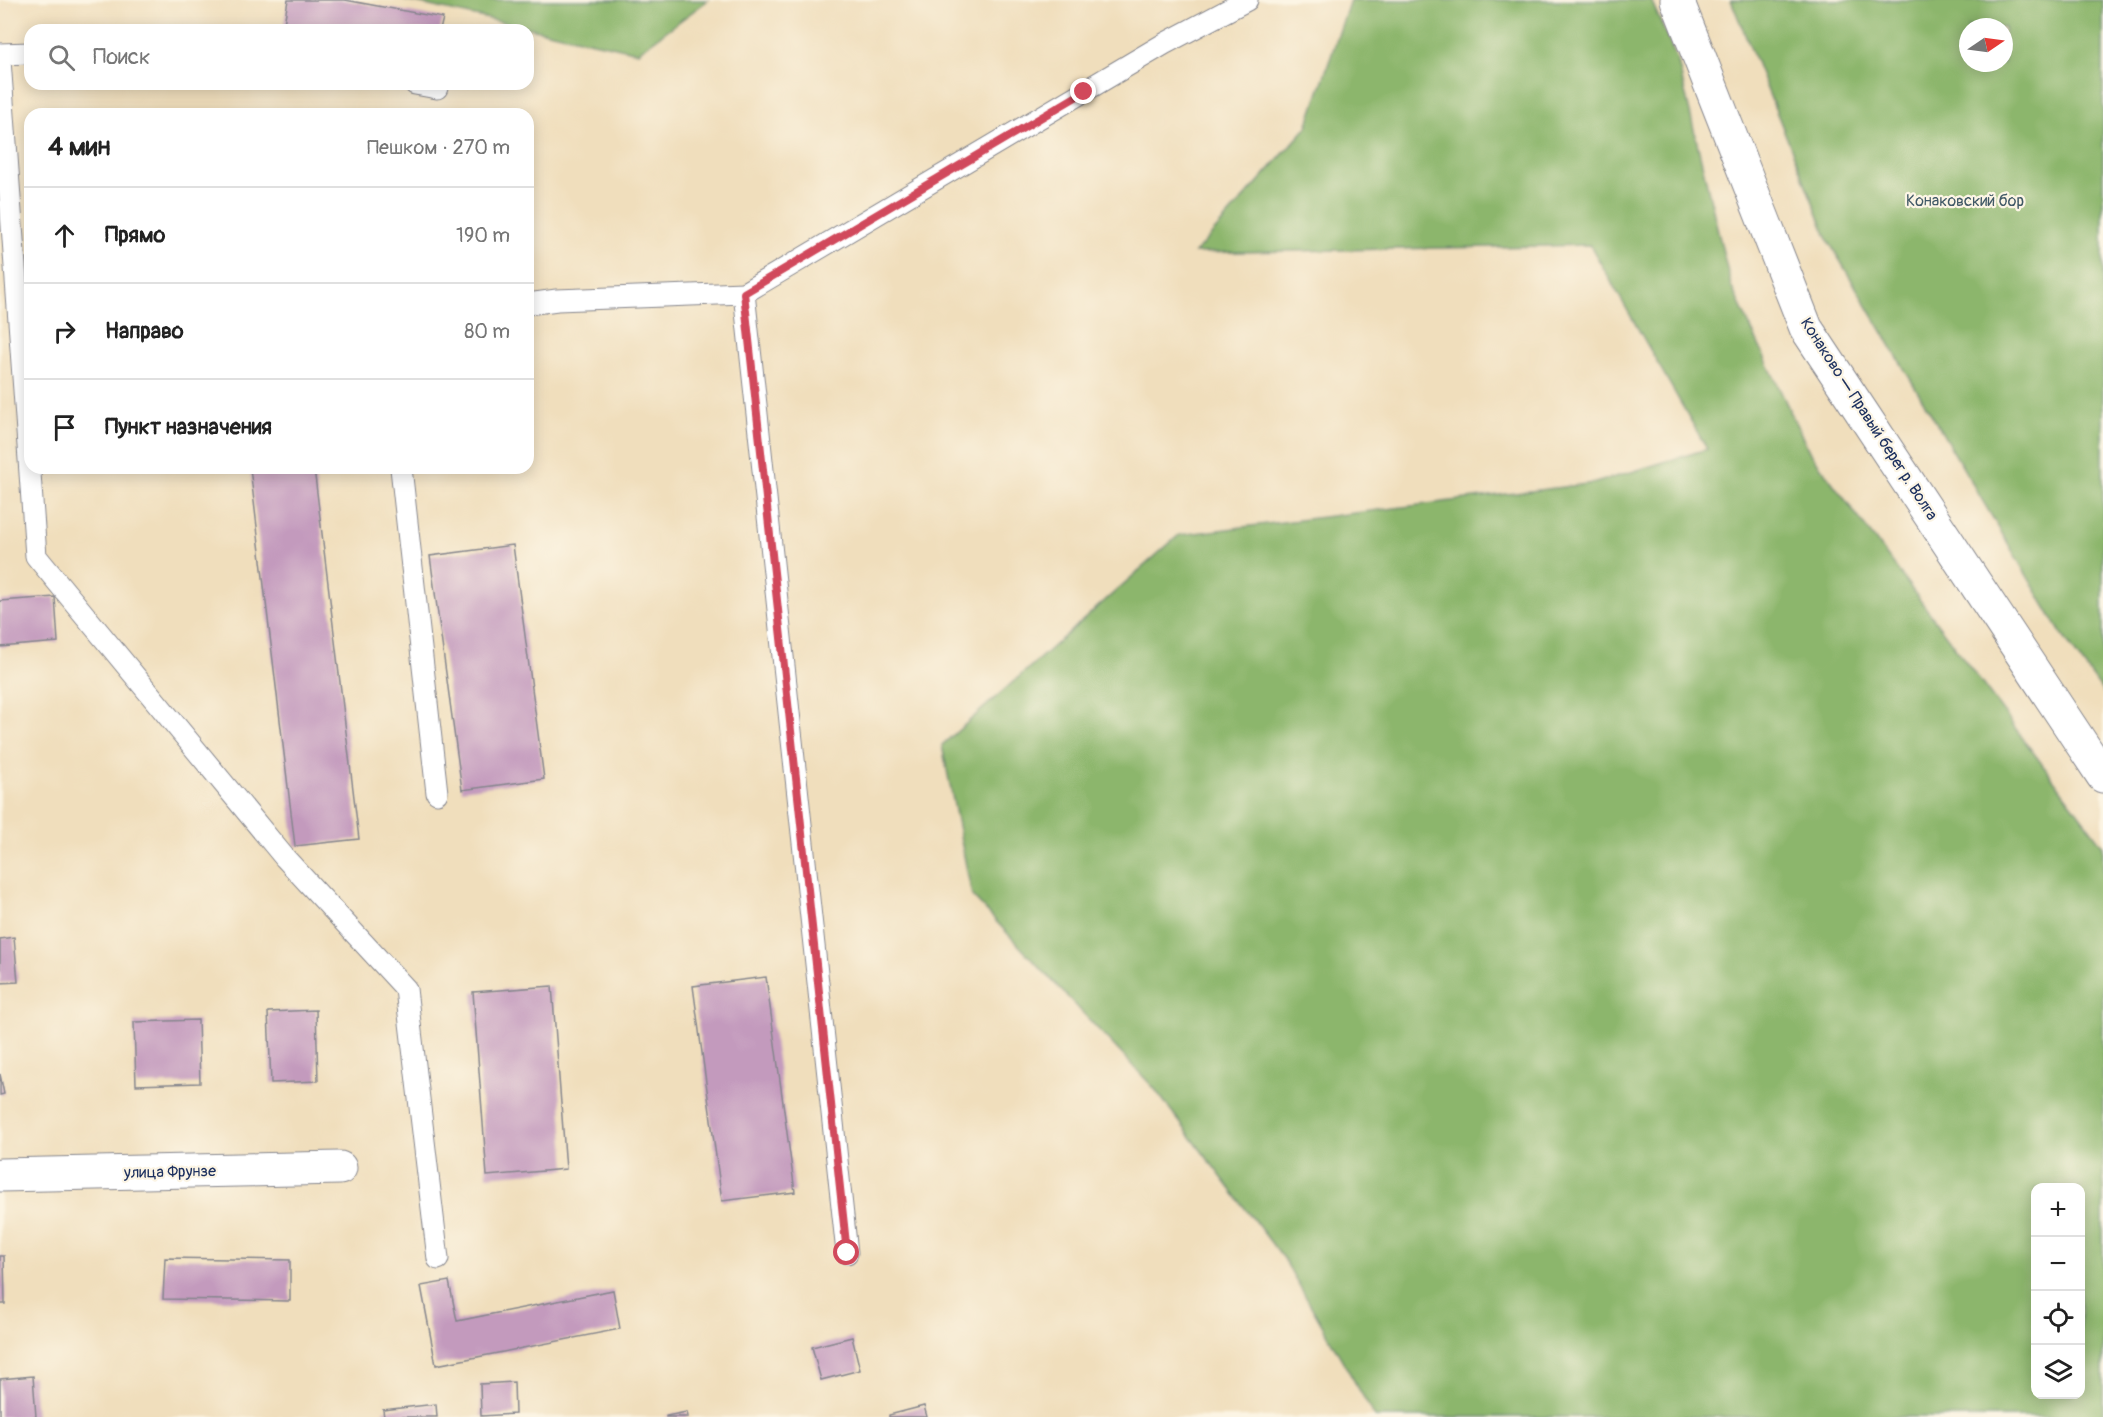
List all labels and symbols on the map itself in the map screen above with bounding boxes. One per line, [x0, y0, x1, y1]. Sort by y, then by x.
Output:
north arrow [1959, 18, 2013, 72]
route end [1070, 78, 1096, 104]
park label: Конаковский бор [1906, 191, 2024, 211]
street label: Конаково — Правый берег р. Волга [1796, 314, 1942, 524]
street label: улица Фрунзе [123, 1161, 216, 1183]
route start [833, 1239, 859, 1265]

